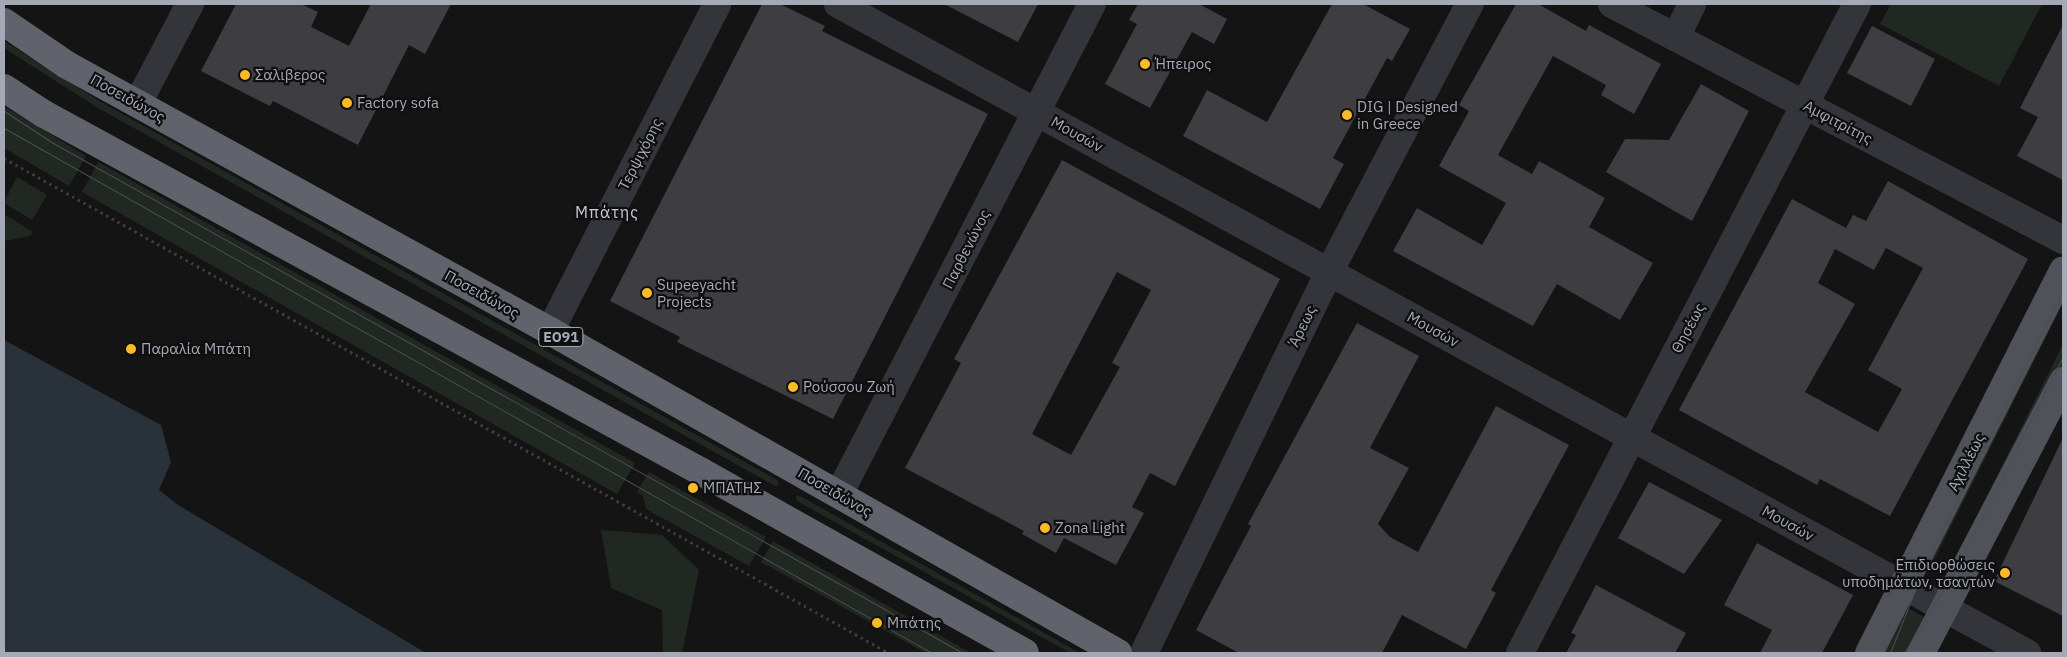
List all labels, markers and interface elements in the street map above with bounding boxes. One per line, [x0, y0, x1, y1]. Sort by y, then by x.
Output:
place label: Ήπειρος [1155, 55, 1211, 73]
marker: Ήπειρος [1139, 58, 1151, 70]
place label: Σαλιβερος [255, 66, 325, 84]
marker: Σαλιβερος [239, 69, 251, 81]
street label: Ποσειδώνος [88, 70, 168, 126]
place label: Factory sofa [357, 94, 439, 112]
street label: Αμφιτρίτης [1800, 96, 1876, 148]
marker: Factory sofa [341, 97, 353, 109]
place label: DIG | Designed in Greece [1357, 97, 1458, 132]
marker: DIG | Designed in Greece [1341, 109, 1353, 121]
street label: Μουσών [1048, 112, 1106, 156]
street label: Τερψιχόρης [614, 115, 666, 193]
district label: Μπάτης [574, 202, 640, 222]
street label: Παρθενώνος [938, 206, 994, 292]
street label: Ποσειδώνος [442, 266, 522, 322]
place label: Supeeyacht Projects [657, 275, 736, 310]
marker: Supeeyacht Projects [641, 287, 653, 299]
street label: Θησέως [1667, 300, 1709, 356]
street label: Άρεως [1284, 302, 1320, 350]
street label: Μουσών [1404, 307, 1462, 351]
road number: ΕΟ91 [537, 326, 585, 348]
place label: Παραλία Μπάτη [141, 340, 251, 358]
marker: Παραλία Μπάτη [125, 343, 137, 355]
place label: Ρούσσου Ζωή [803, 378, 895, 396]
marker: Ρούσσου Ζωή [787, 381, 799, 393]
street label: Αχιλλέως [1944, 430, 1988, 494]
street label: Ποσειδώνος [795, 464, 875, 520]
place label: ΜΠΑΤΗΣ [703, 479, 762, 497]
marker: ΜΠΑΤΗΣ [687, 482, 699, 494]
street label: Μουσών [1759, 501, 1817, 545]
place label: Zona Light [1055, 519, 1125, 537]
marker: Zona Light [1039, 522, 1051, 534]
place label: Επιδιορθώσεις υποδημάτων, τσαντών [1842, 555, 1995, 590]
marker: Επιδιορθώσεις υποδημάτων, τσαντών [1999, 567, 2011, 579]
place label: Μπάτης [887, 614, 941, 632]
marker: Μπάτης [871, 617, 883, 629]

